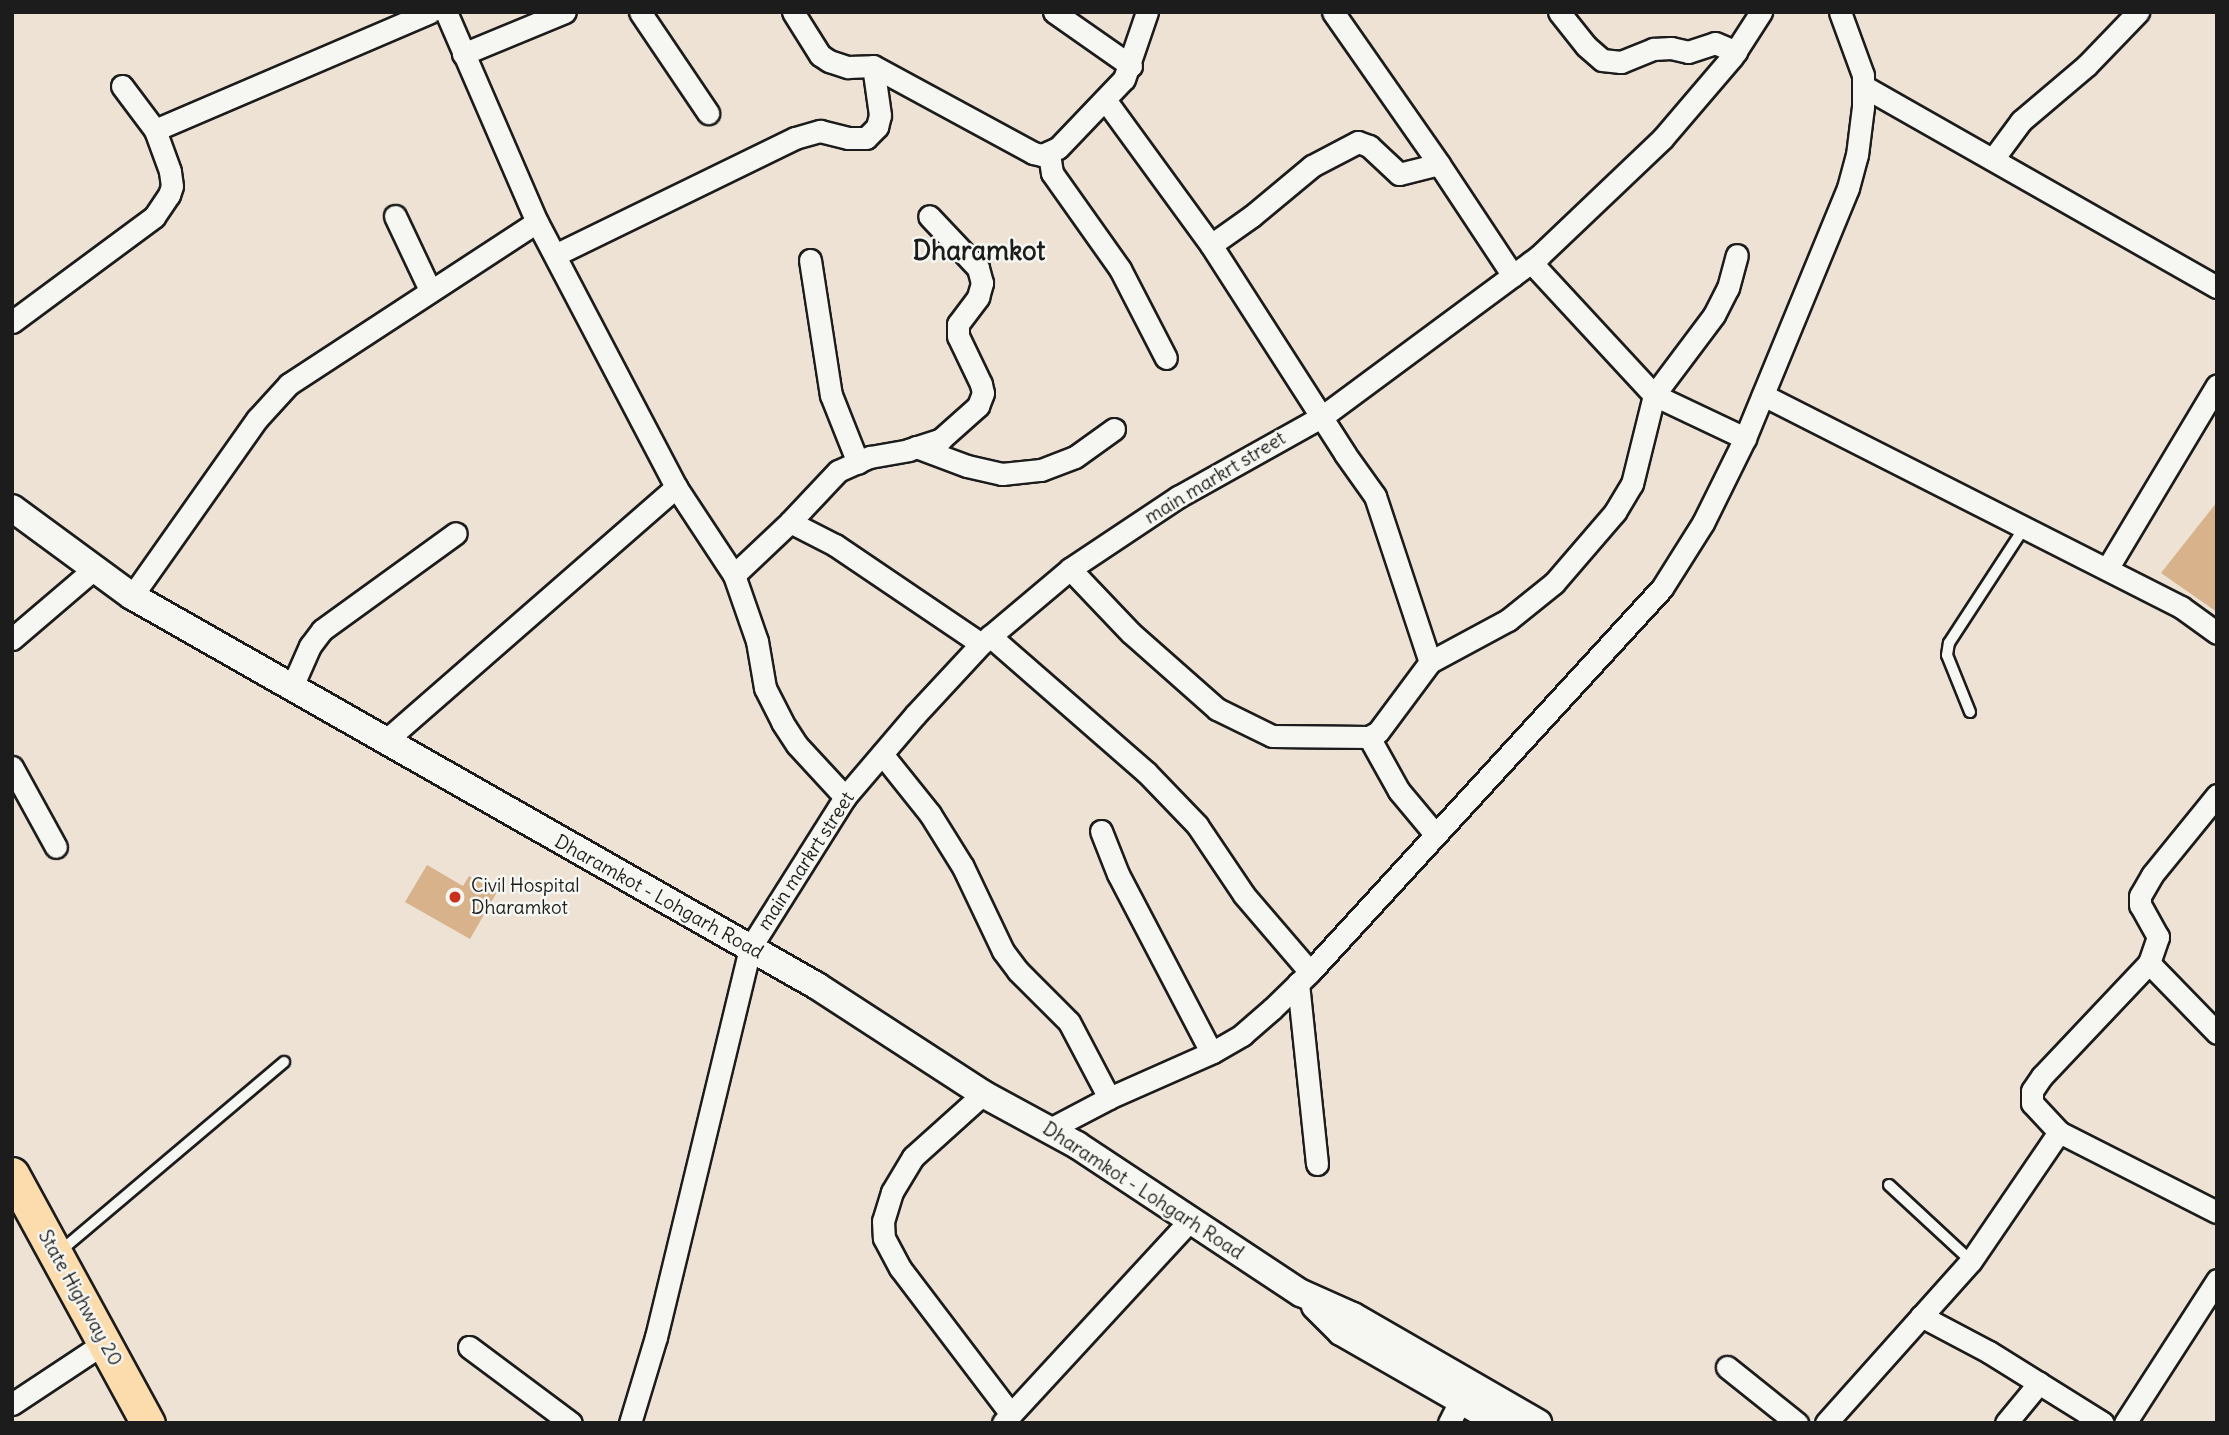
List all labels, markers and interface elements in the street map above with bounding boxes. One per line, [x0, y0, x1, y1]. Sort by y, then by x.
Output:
district label: Dharamkot [913, 235, 1045, 267]
street label: main markrt street [1141, 427, 1289, 529]
street label: main markrt street [753, 788, 859, 934]
street label: Dharamkot - Lohgarh Road [551, 830, 767, 964]
place label: Civil Hospital Dharamkot [471, 875, 580, 919]
marker: Civil Hospital Dharamkot [445, 887, 465, 907]
street label: Dharamkot - Lohgarh Road [1038, 1117, 1248, 1265]
street label: State Highway 20 [33, 1226, 127, 1370]

